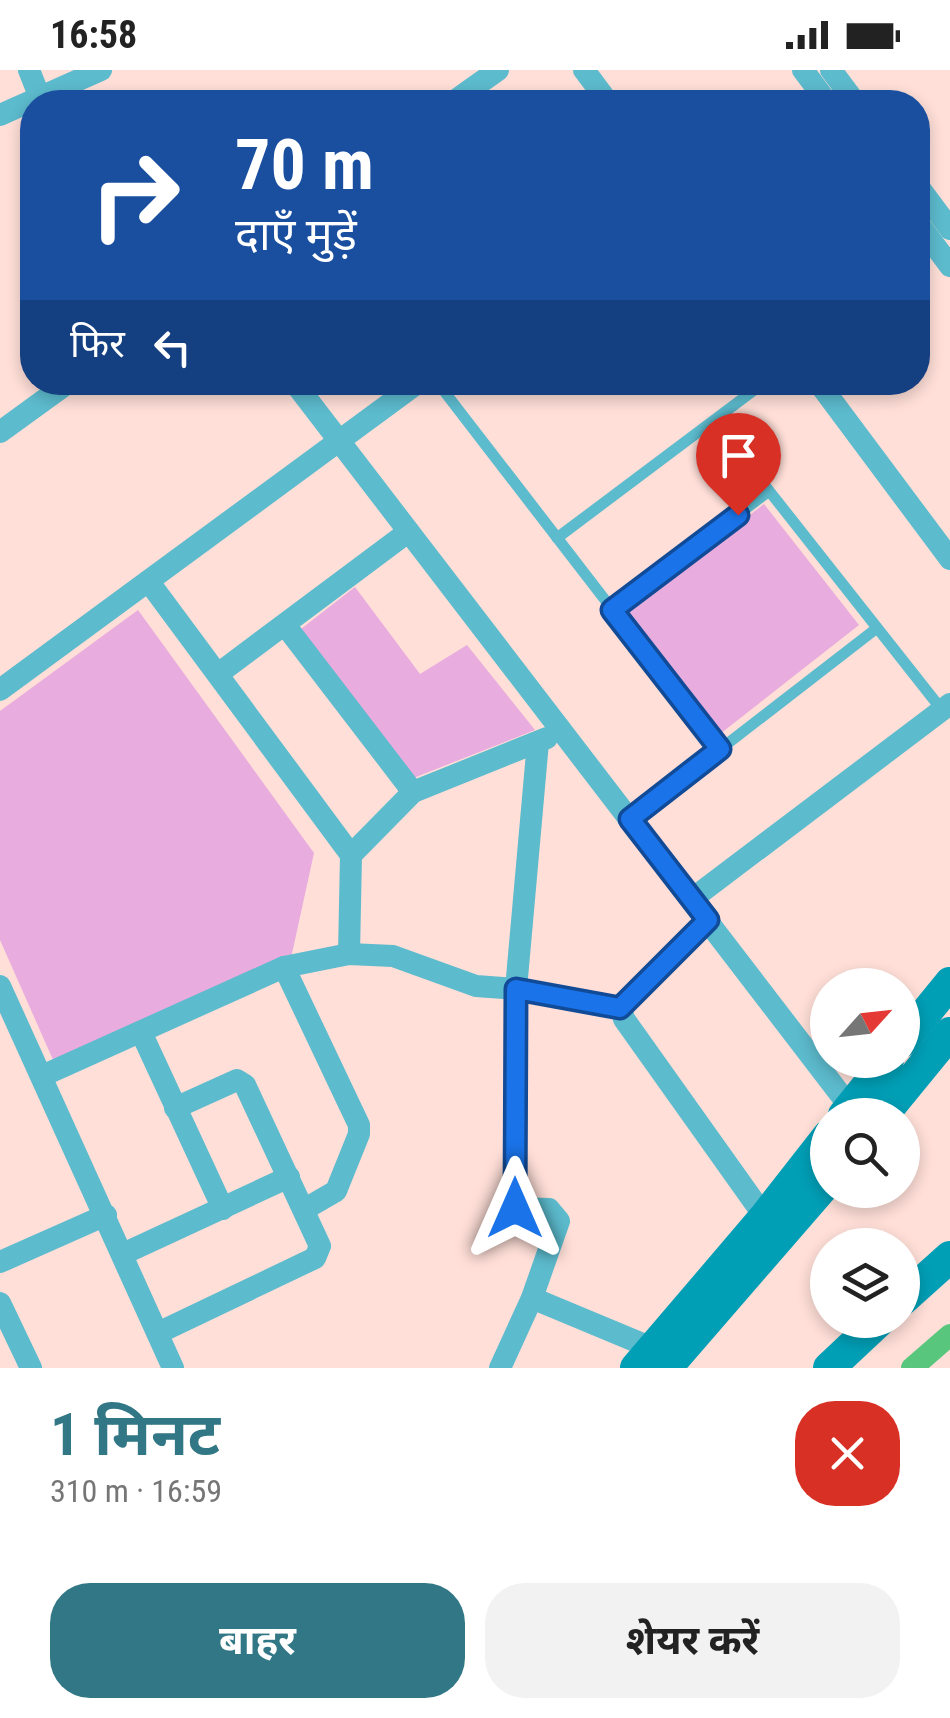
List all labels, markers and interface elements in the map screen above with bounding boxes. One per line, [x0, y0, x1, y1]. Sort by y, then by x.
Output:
text: 16:58 [50, 13, 137, 57]
text: 70 m [235, 124, 374, 206]
icon: right [70, 130, 200, 260]
text: दाएँ मुड़ें [235, 208, 357, 261]
icon: left [145, 320, 200, 375]
text: फिर [70, 322, 125, 366]
pin [696, 413, 781, 516]
icon: arrive [711, 428, 766, 483]
north arrow [810, 968, 920, 1078]
map controls [810, 968, 920, 1338]
button: search [810, 1098, 920, 1208]
position arrow [463, 1156, 567, 1260]
button: layers [810, 1228, 920, 1338]
text: 1 मिनट [50, 1399, 220, 1470]
button: close [795, 1401, 900, 1506]
text: 310 m · 16:59 [50, 1472, 222, 1510]
button: बाहर [50, 1583, 465, 1698]
button: शेयर करें [485, 1583, 900, 1698]

